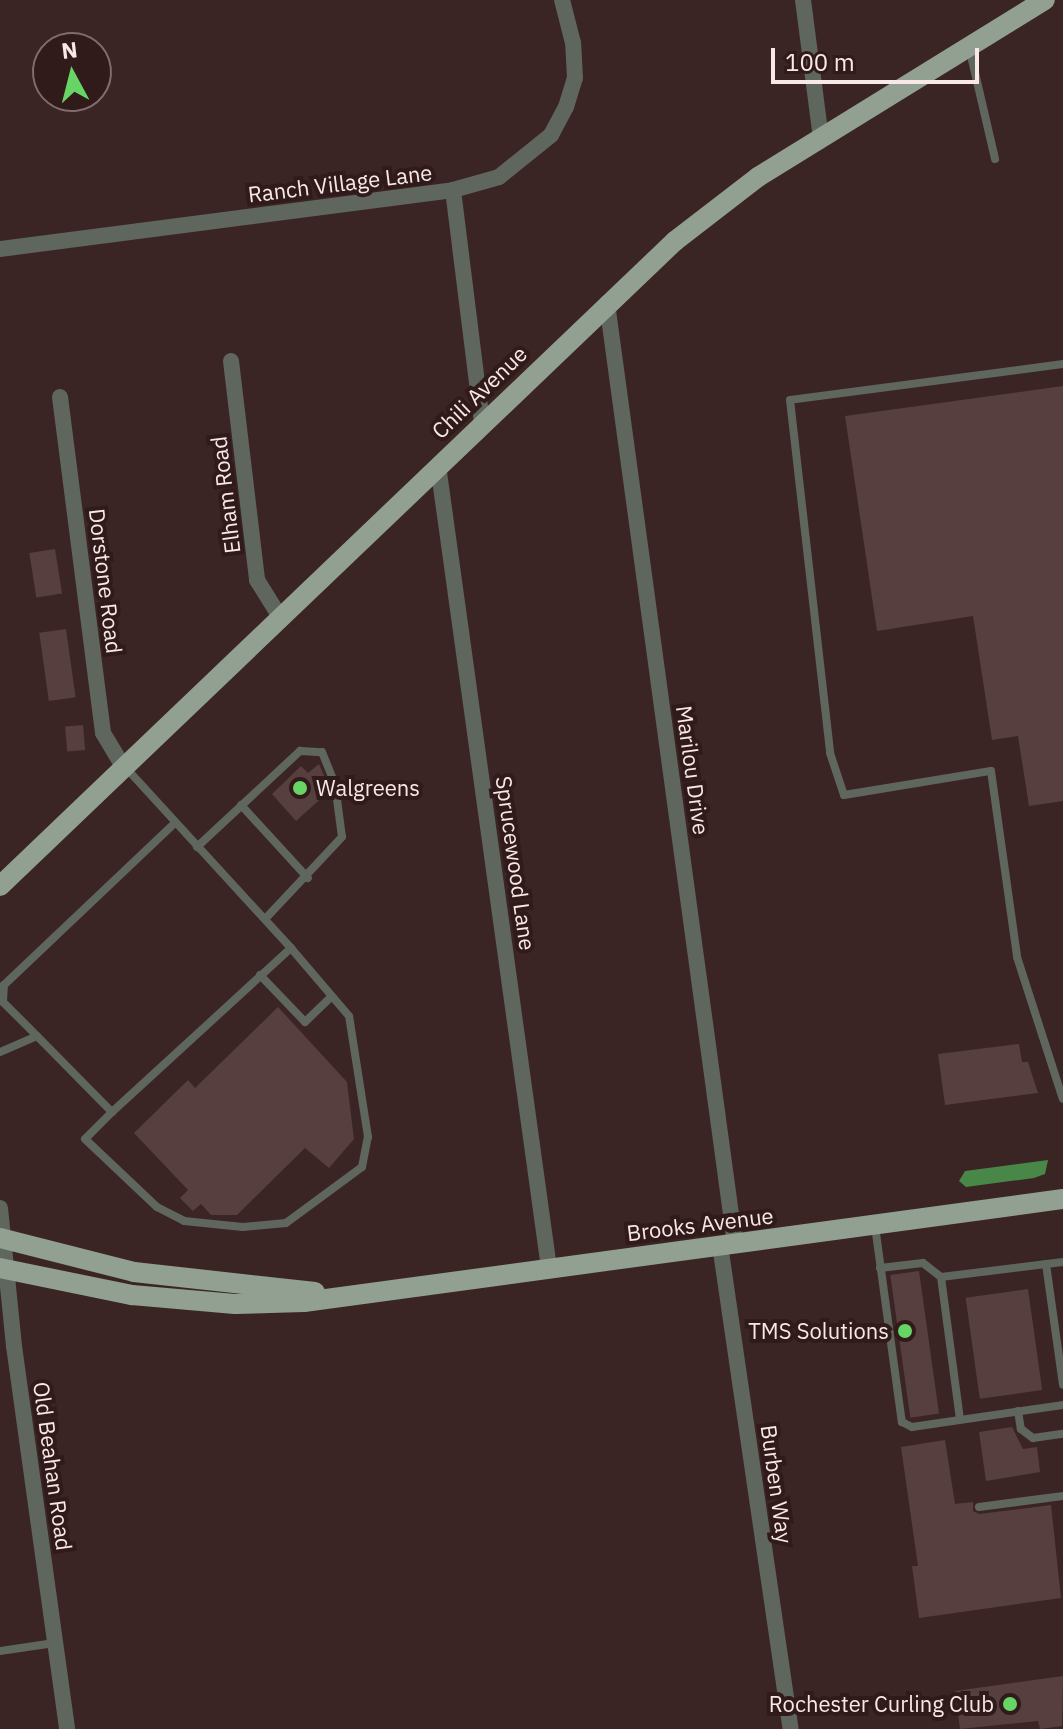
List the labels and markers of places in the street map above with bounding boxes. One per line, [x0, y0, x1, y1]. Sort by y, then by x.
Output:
place label: Walgreens [316, 775, 420, 801]
marker: Walgreens [291, 779, 309, 797]
place label: TMS Solutions [748, 1318, 889, 1344]
marker: TMS Solutions [896, 1322, 914, 1340]
place label: Rochester Curling Club [769, 1691, 994, 1717]
marker: Rochester Curling Club [1001, 1695, 1019, 1713]

